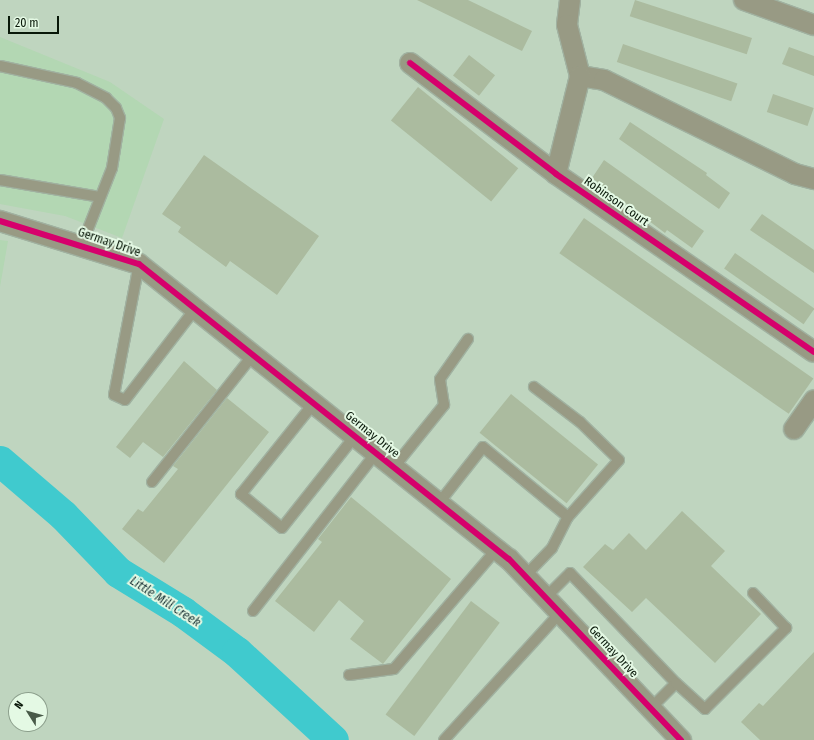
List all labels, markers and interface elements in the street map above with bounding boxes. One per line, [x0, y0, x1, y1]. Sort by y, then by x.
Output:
scale bar [10, 8, 61, 34]
text: 20 m [15, 16, 39, 30]
street label: Robinson Court [581, 174, 651, 230]
street label: Germay Drive [76, 226, 142, 260]
street label: Germay Drive [342, 409, 402, 461]
water label: Little Mill Creek [127, 573, 203, 631]
street label: Germay Drive [585, 623, 641, 681]
north arrow [8, 692, 48, 732]
text: N [12, 699, 26, 712]

